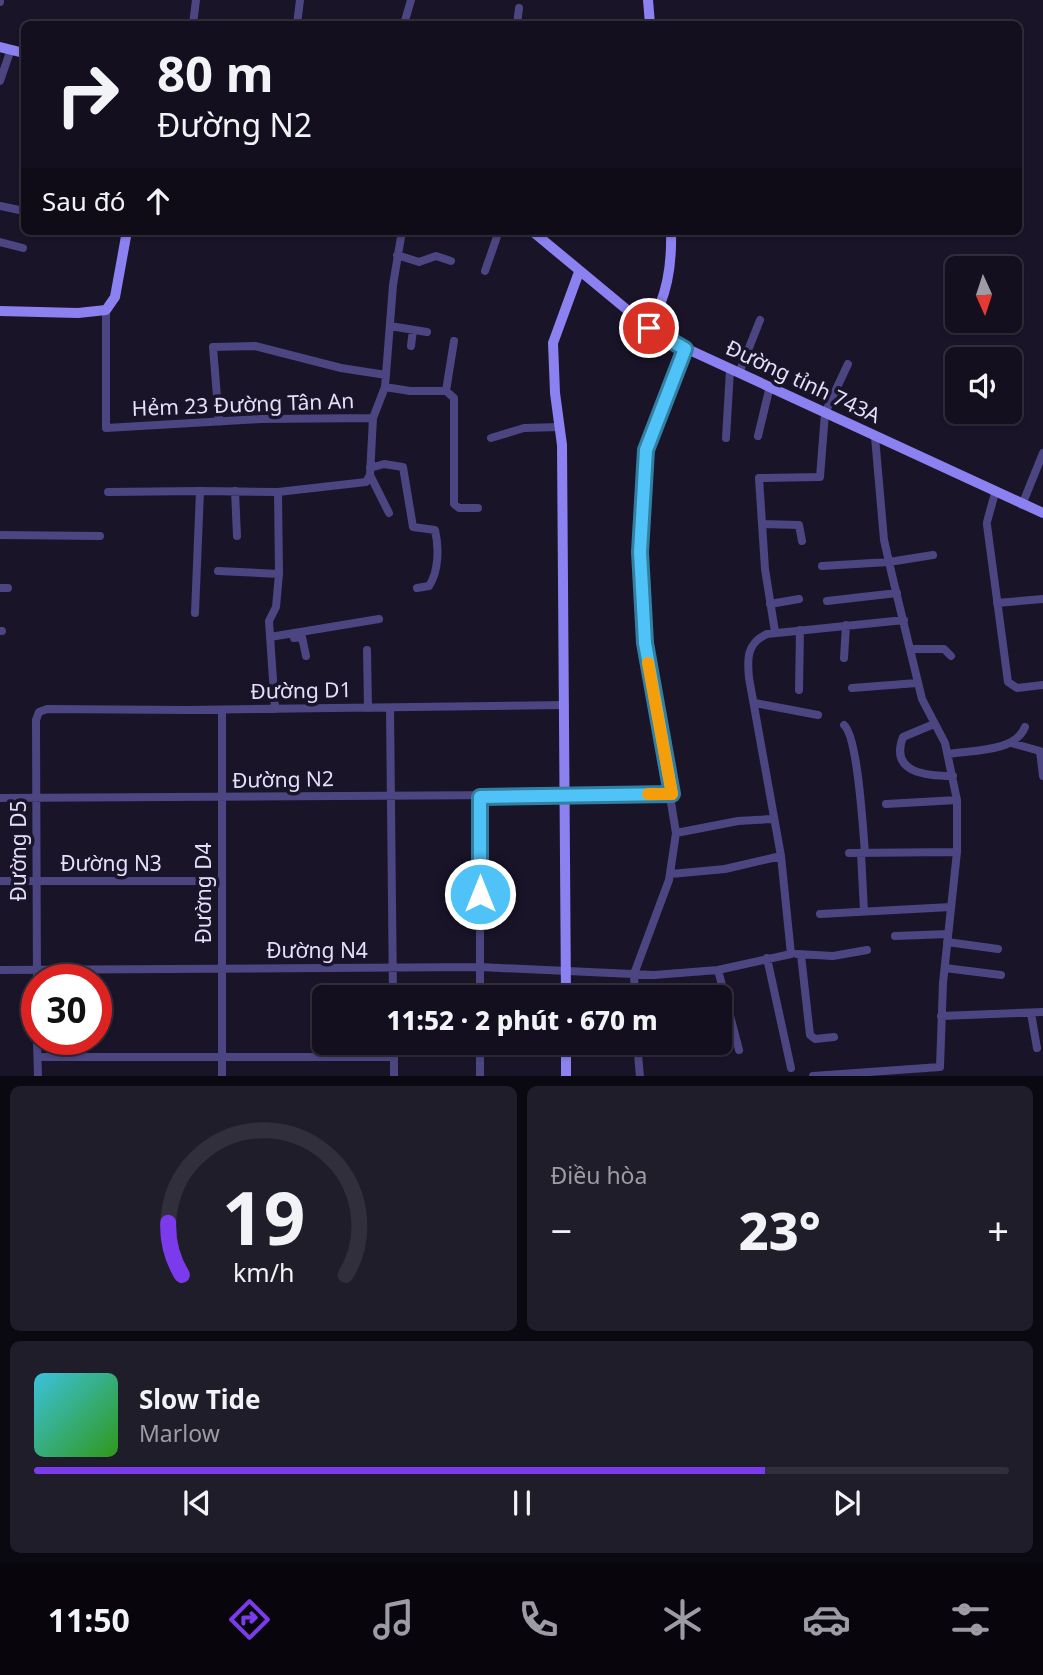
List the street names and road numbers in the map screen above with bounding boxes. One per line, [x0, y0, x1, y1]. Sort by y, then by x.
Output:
street label: Đường tỉnh 743A [722, 333, 886, 429]
street label: Hẻm 23 Đường Tân An [131, 386, 355, 422]
street label: Đường D1 [250, 675, 352, 705]
street label: Đường N2 [232, 764, 334, 794]
street label: Đường D5 [4, 800, 32, 902]
street label: Đường D4 [189, 842, 217, 944]
street label: Đường N3 [60, 849, 162, 877]
street label: Đường N4 [266, 936, 368, 964]

